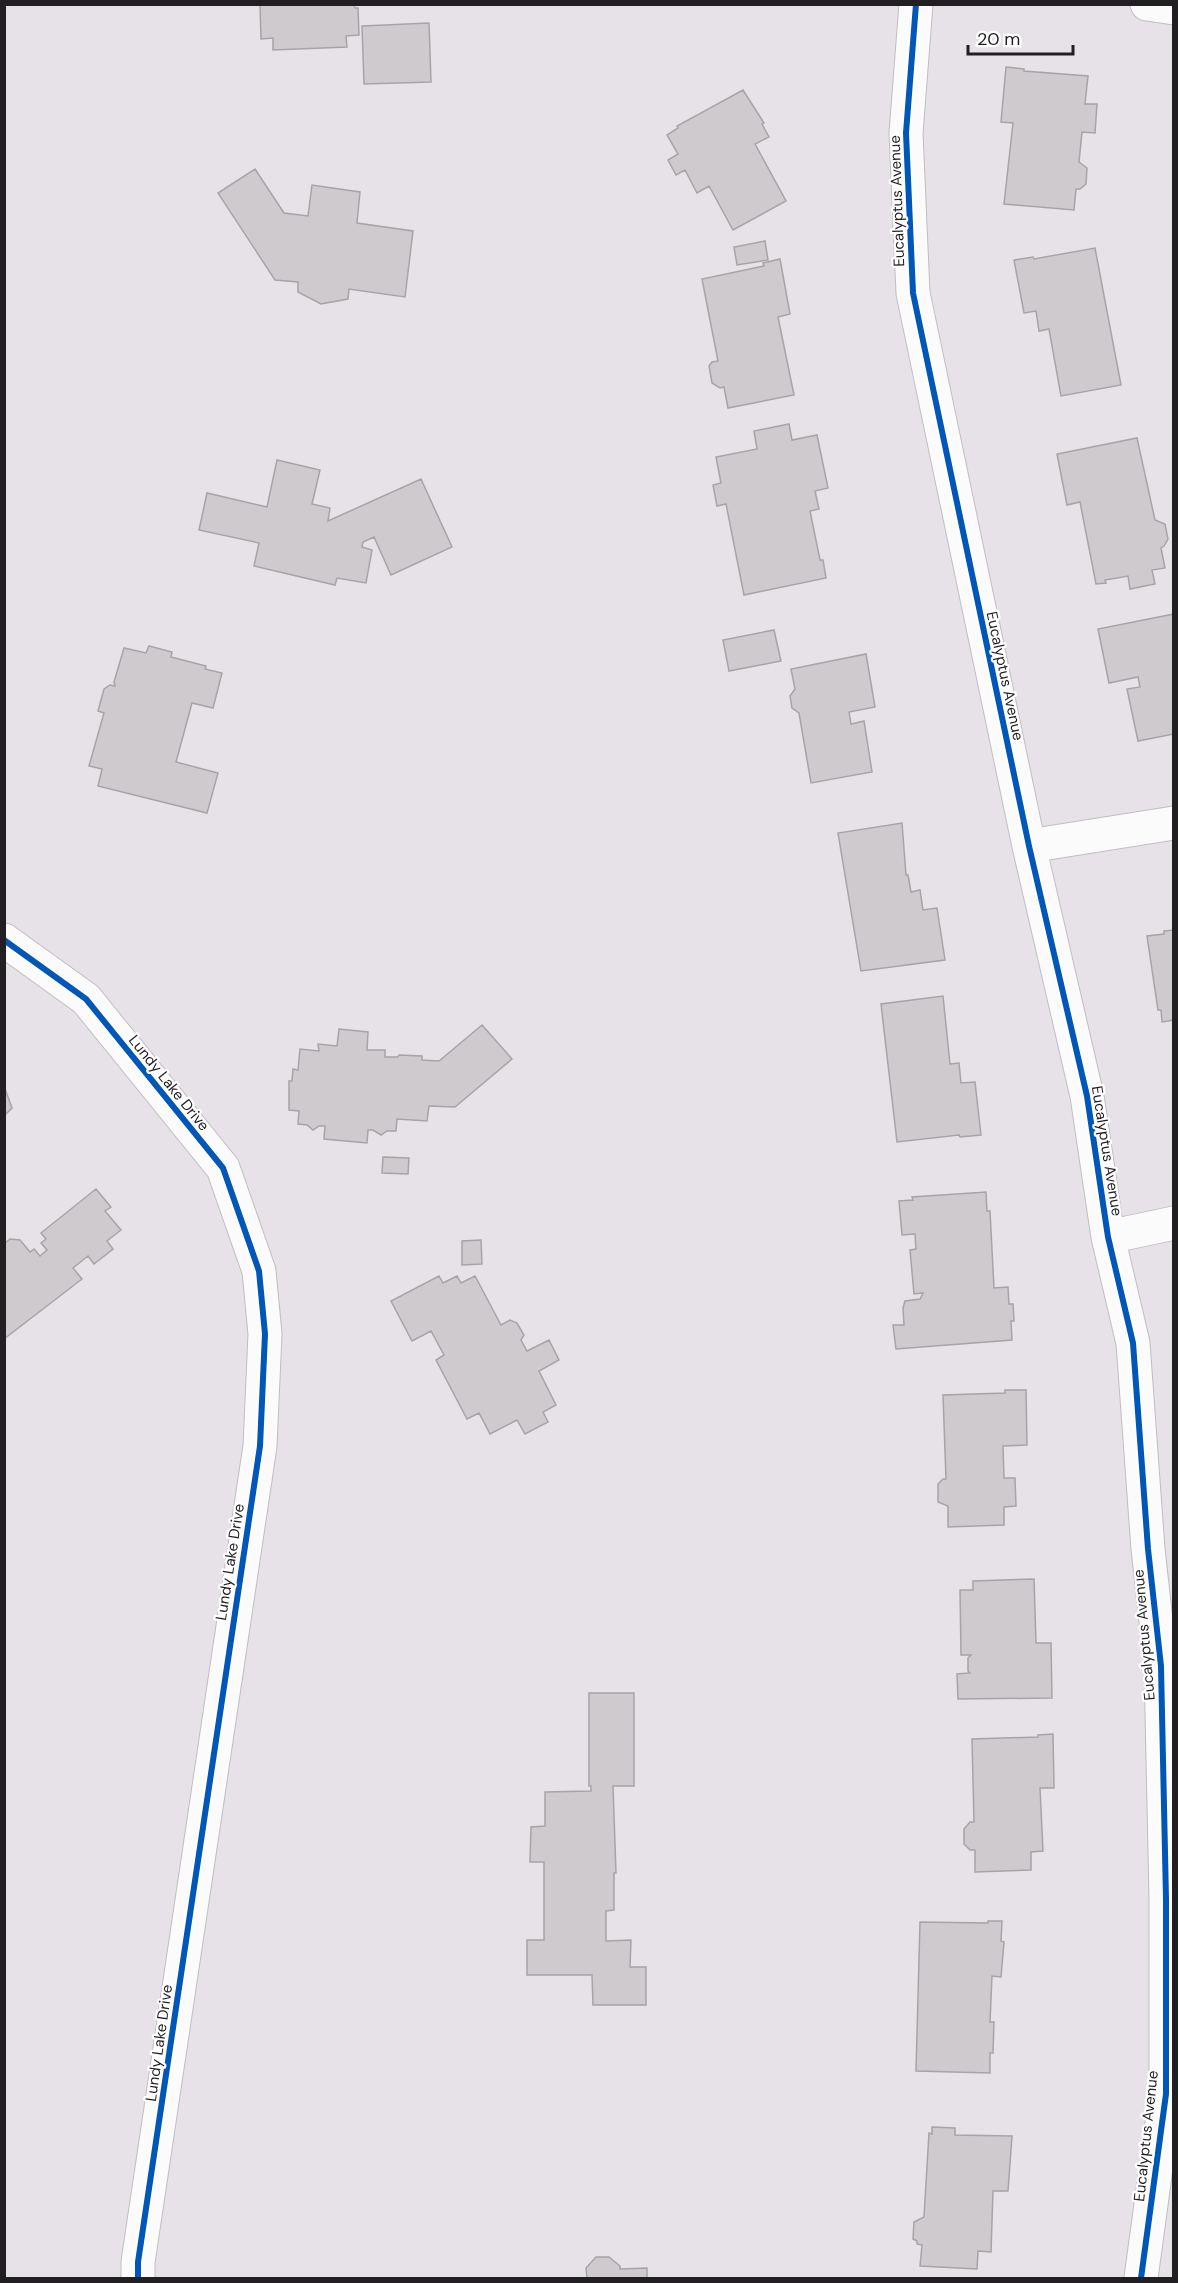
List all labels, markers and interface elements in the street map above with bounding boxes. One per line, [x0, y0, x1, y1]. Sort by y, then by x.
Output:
scale bar [968, 18, 1073, 56]
text: 20 m [977, 27, 1020, 51]
street label: Eucalyptus Avenue [885, 135, 909, 267]
street label: Eucalyptus Avenue [982, 610, 1028, 742]
street label: Lundy Lake Drive [124, 1031, 214, 1135]
street label: Eucalyptus Avenue [1087, 1084, 1127, 1218]
street label: Lundy Lake Drive [211, 1502, 249, 1622]
street label: Eucalyptus Avenue [1128, 1569, 1160, 1701]
street label: Lundy Lake Drive [141, 1983, 177, 2103]
street label: Eucalyptus Avenue [1129, 2070, 1163, 2202]

